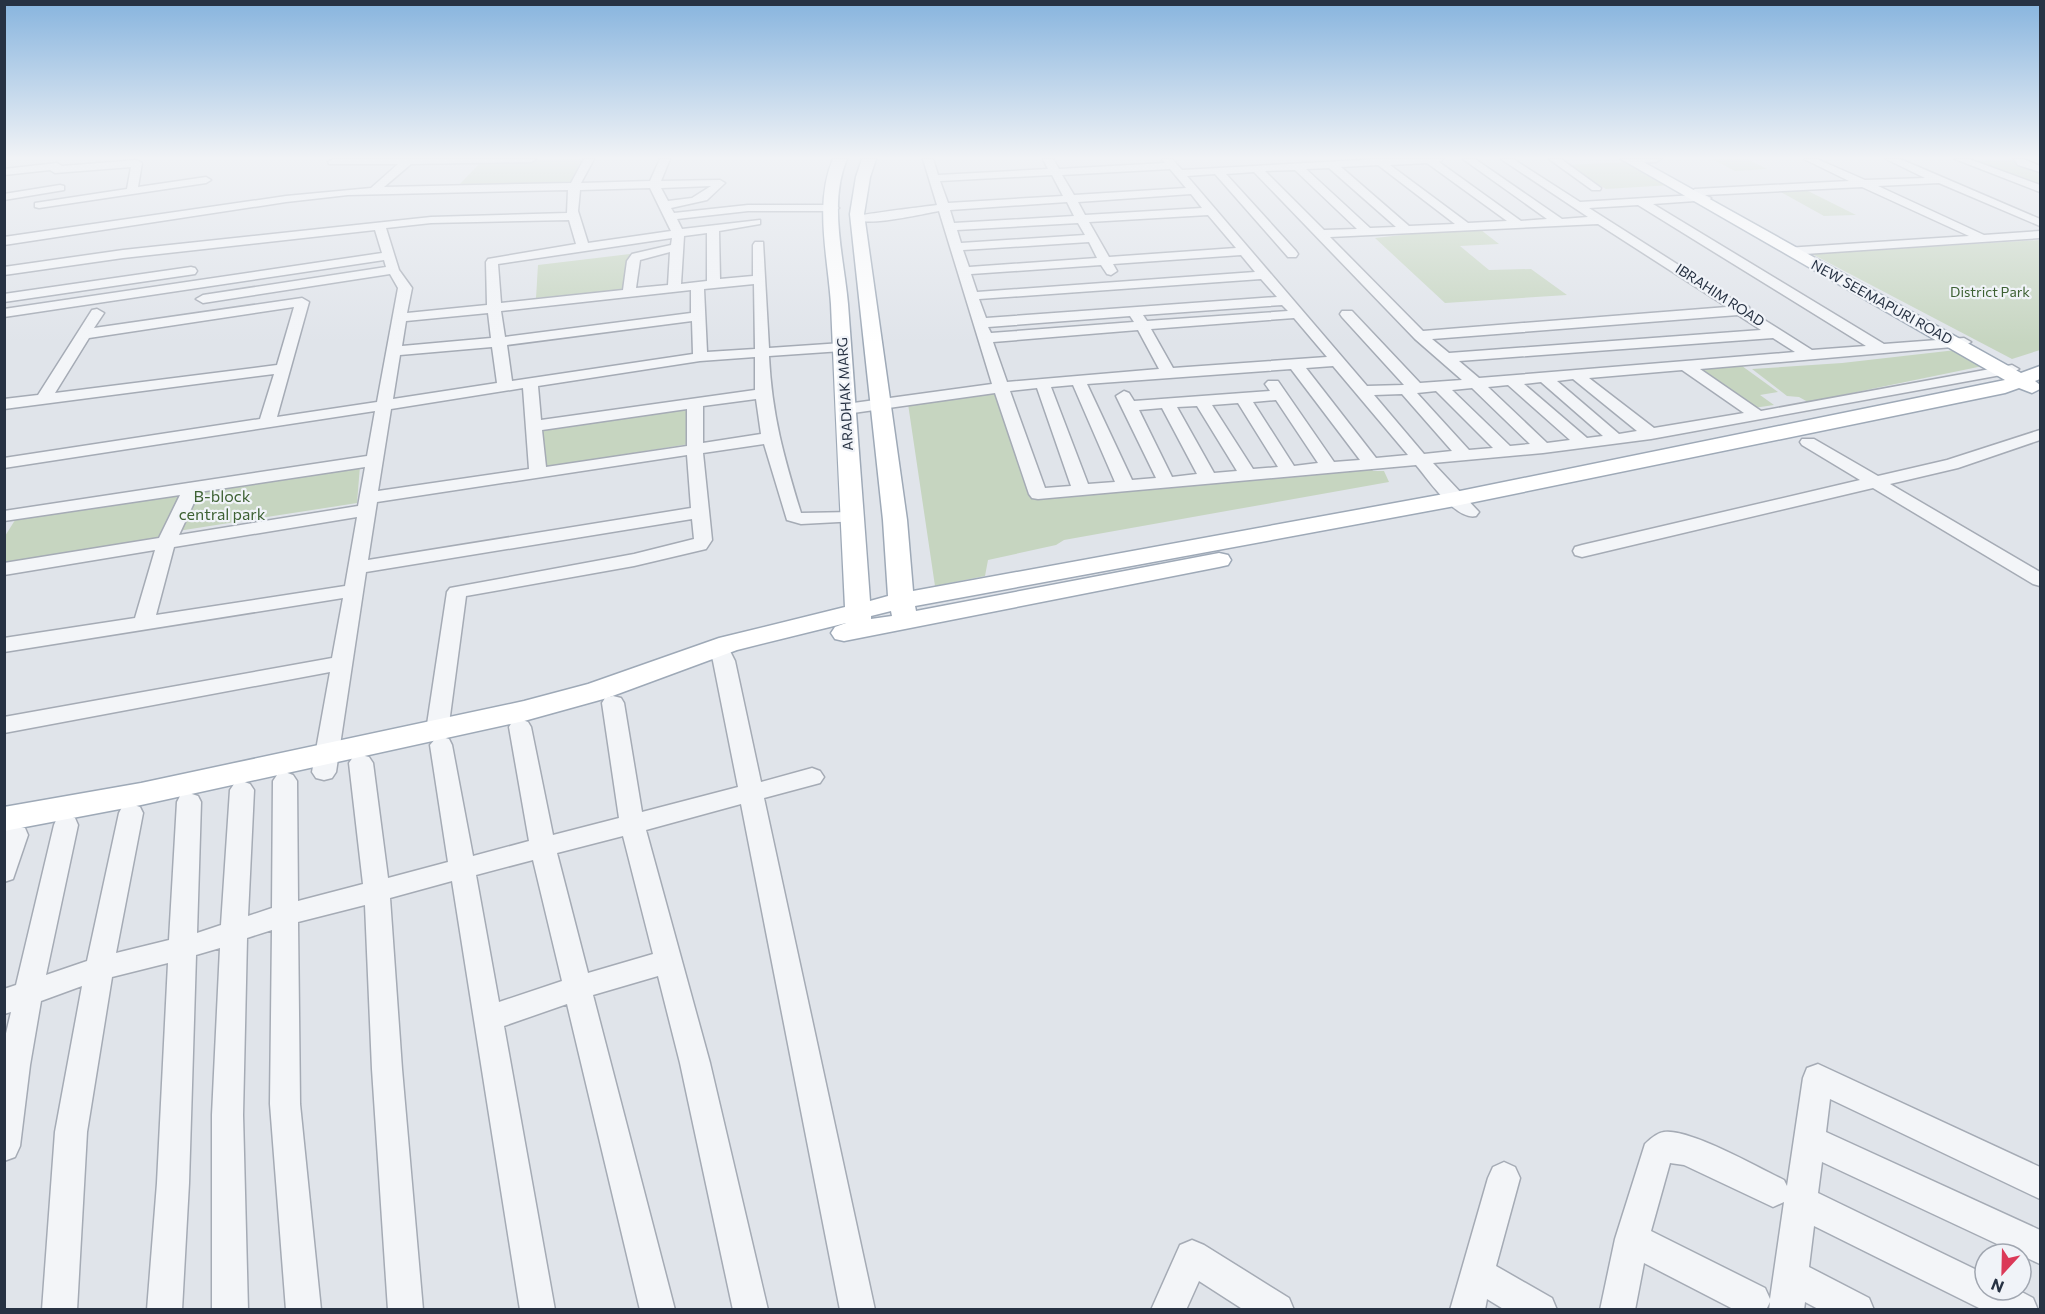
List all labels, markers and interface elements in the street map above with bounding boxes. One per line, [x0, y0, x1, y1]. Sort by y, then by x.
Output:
street label: NEW SEEMAPURI ROAD [1809, 256, 1956, 348]
street label: IBRAHIM ROAD [1673, 260, 1768, 330]
park label: District Park [1950, 283, 2030, 300]
street label: ARADHAK MARG [833, 337, 856, 451]
park label: B-block central park [179, 486, 266, 523]
north arrow [1973, 1242, 2033, 1302]
text: N [1988, 1275, 2006, 1297]

